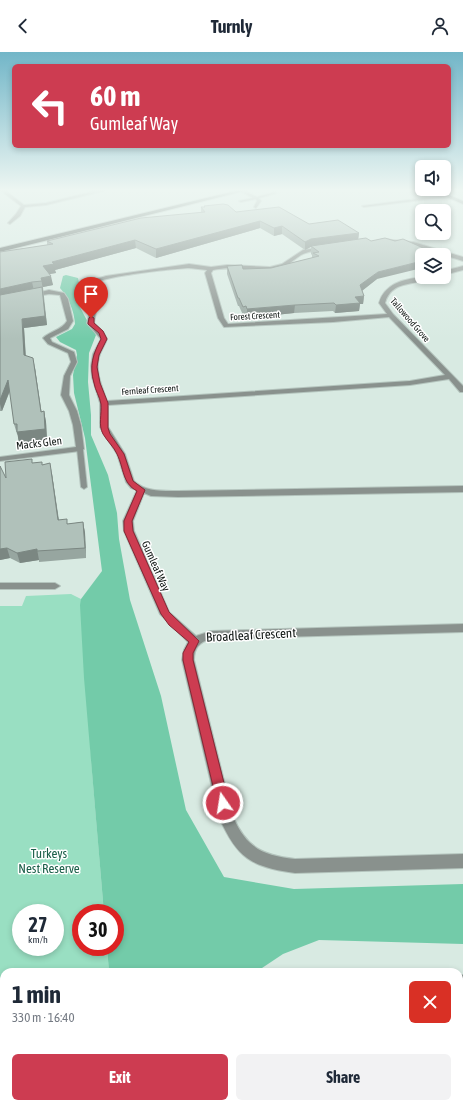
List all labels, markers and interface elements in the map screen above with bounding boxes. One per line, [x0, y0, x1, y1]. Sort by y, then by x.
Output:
icon: back [12, 15, 34, 37]
icon: person [429, 15, 451, 37]
text: Turnly [211, 16, 252, 37]
icon: left [24, 80, 76, 132]
text: 60 m [90, 80, 140, 112]
text: Gumleaf Way [90, 113, 178, 134]
map controls [415, 160, 451, 284]
button: sound [415, 160, 451, 196]
button: search [415, 204, 451, 240]
button: layers [415, 248, 451, 284]
pin [74, 277, 108, 318]
icon: arrive [80, 283, 102, 305]
street label: Tallowood Grove [388, 296, 432, 344]
street label: Forest Crescent [230, 310, 281, 322]
street label: Fernleaf Crescent [121, 383, 179, 397]
street label: Macks Glen [16, 434, 62, 452]
street label: Gumleaf Way [140, 539, 173, 593]
street label: Broadleaf Crescent [206, 625, 297, 645]
position arrow [202, 782, 244, 824]
park label: Turkeys Nest Reserve [18, 846, 80, 876]
speed limit sign: 30 [72, 904, 124, 956]
text: 27 [29, 913, 47, 936]
text: km/h [28, 934, 48, 945]
text: 1 min [12, 981, 61, 1008]
button: close [409, 981, 451, 1023]
text: 330 m · 16:40 [12, 1010, 75, 1025]
button: Exit [12, 1054, 228, 1100]
button: Share [236, 1054, 451, 1100]

